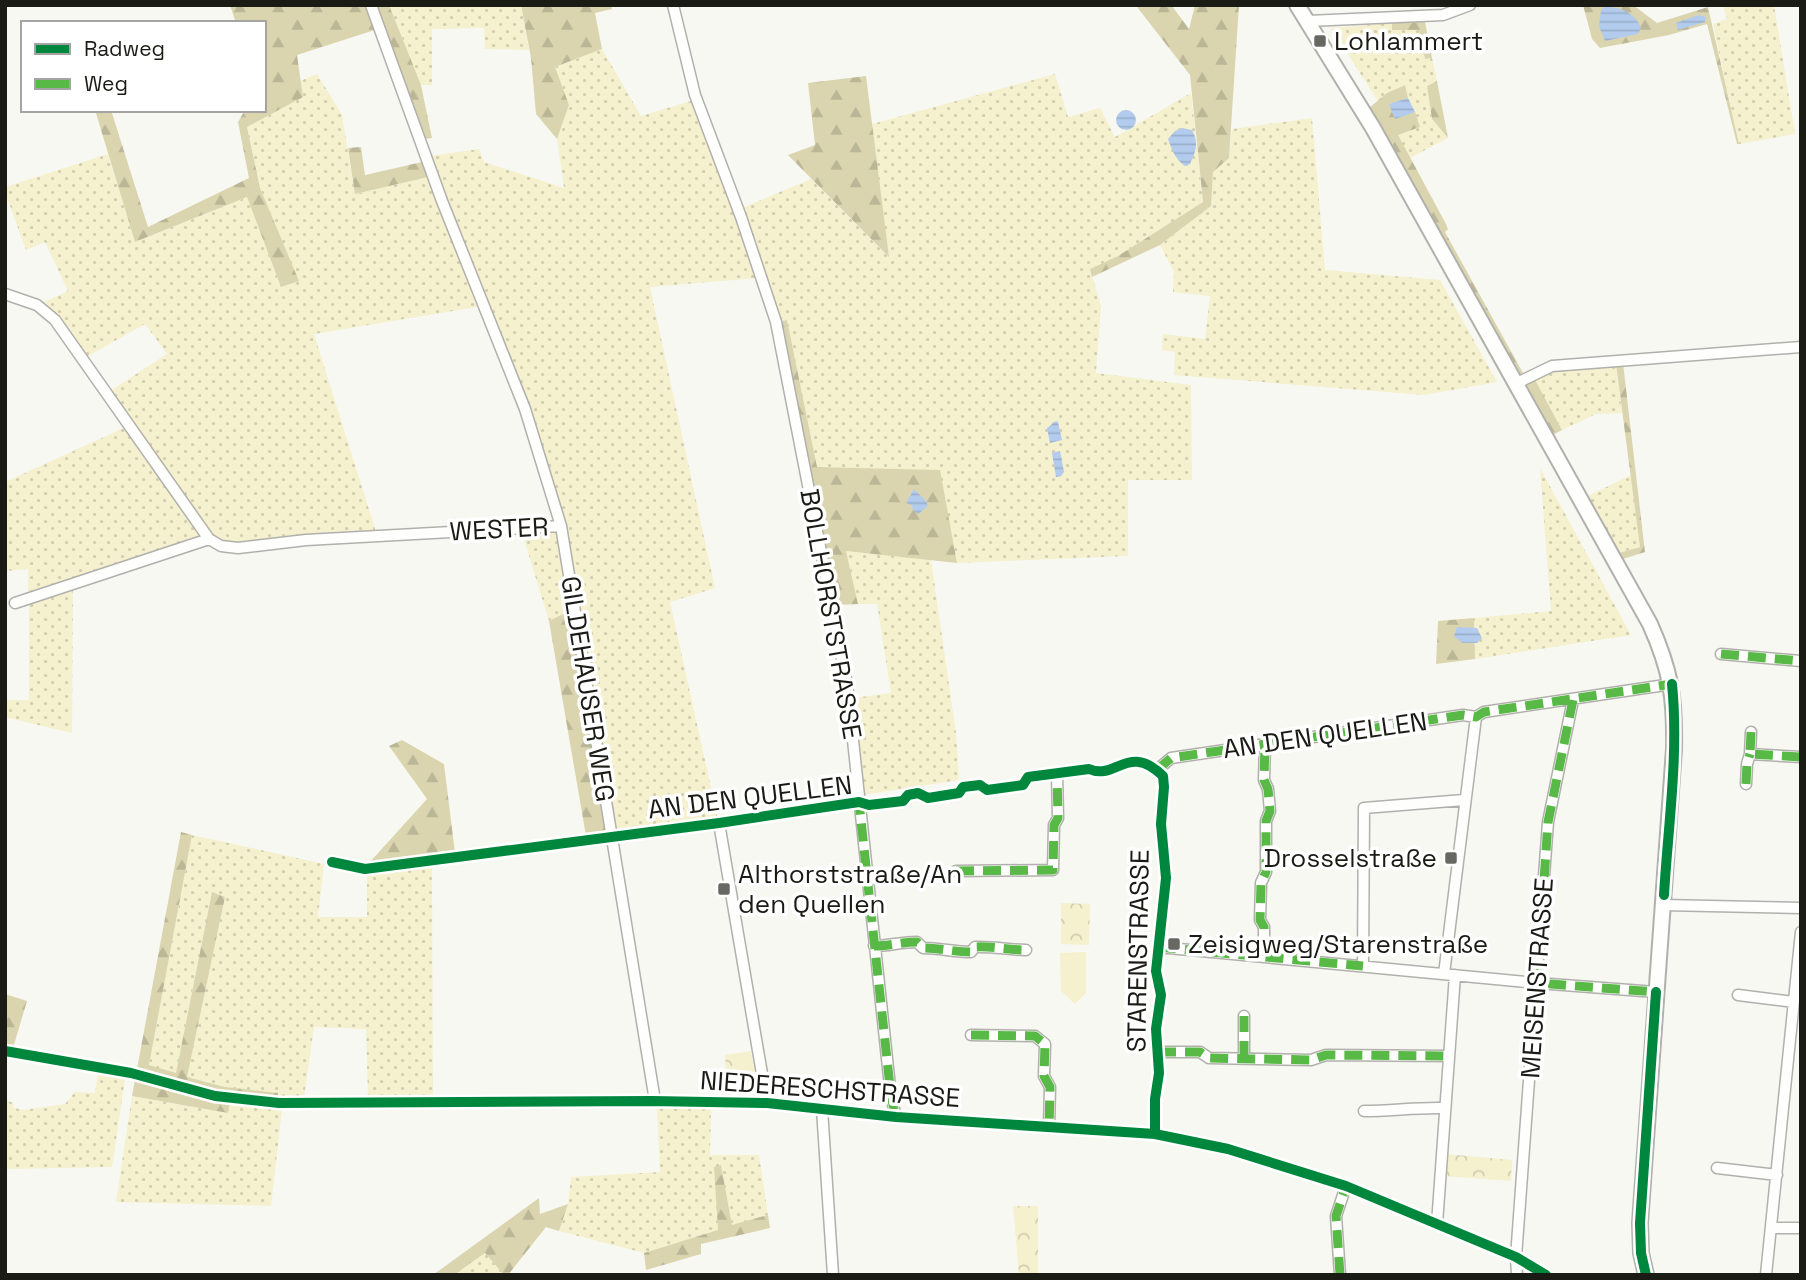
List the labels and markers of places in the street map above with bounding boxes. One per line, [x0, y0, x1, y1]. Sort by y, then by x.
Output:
place label: Lohlammert [1334, 24, 1483, 58]
marker: Lohlammert [1312, 33, 1328, 49]
place label: Drosselstraße [1264, 841, 1437, 875]
marker: Drosselstraße [1443, 850, 1459, 866]
place label: Althorststraße/An den Quellen [738, 857, 962, 921]
marker: Althorststraße/An den Quellen [716, 881, 732, 897]
place label: Zeisigweg/Starenstraße [1188, 927, 1488, 961]
marker: Zeisigweg/Starenstraße [1166, 936, 1182, 952]

